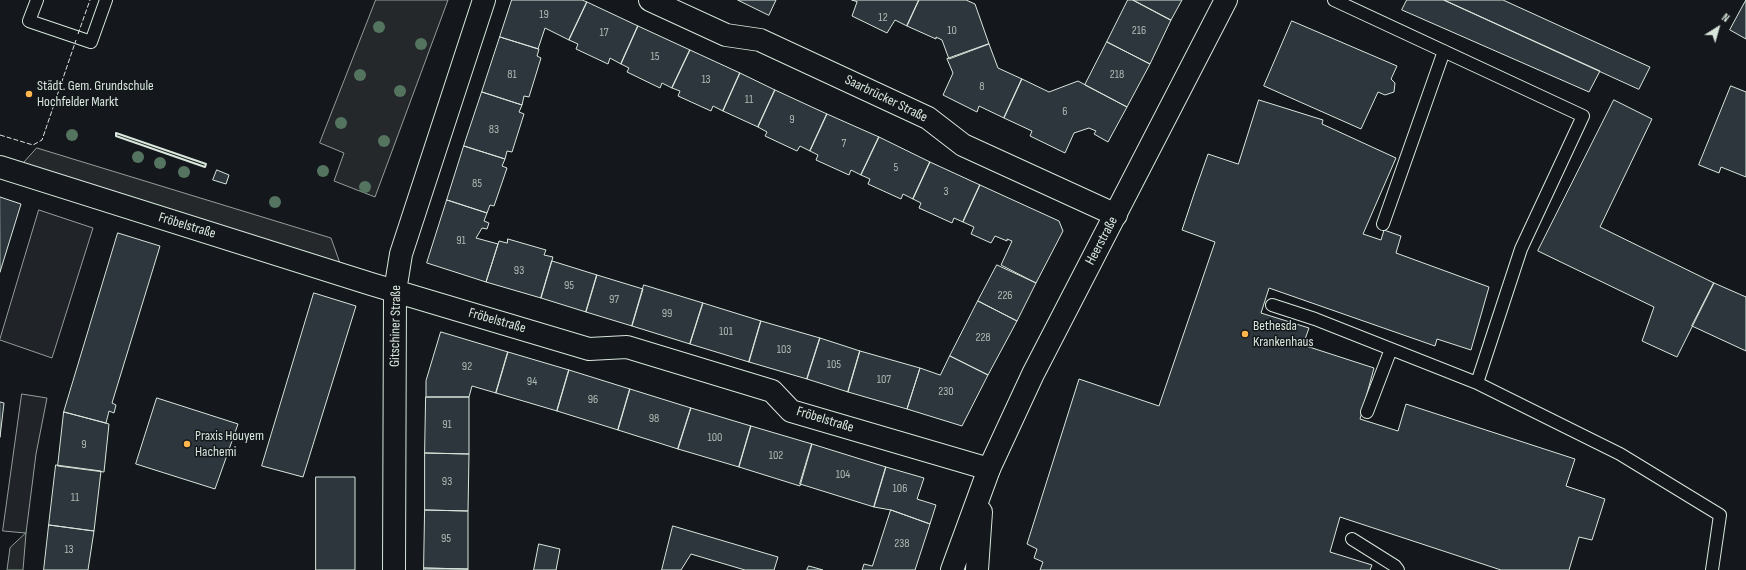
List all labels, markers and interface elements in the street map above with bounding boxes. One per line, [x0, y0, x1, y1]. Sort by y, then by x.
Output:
house number: 19 [539, 8, 549, 22]
north arrow [1698, 8, 1738, 48]
house number: 12 [878, 11, 888, 25]
text: N [1719, 11, 1732, 25]
house number: 10 [947, 24, 957, 38]
house number: 216 [1132, 24, 1146, 38]
house number: 17 [600, 26, 608, 40]
house number: 15 [650, 50, 660, 64]
house number: 81 [507, 68, 517, 82]
house number: 218 [1110, 68, 1124, 82]
street label: Saarbrücker Straße [842, 72, 930, 126]
house number: 13 [701, 73, 711, 87]
place label: Städt. Gem. Grundschule Hochfelder Markt [37, 78, 154, 110]
house number: 8 [979, 80, 985, 94]
marker: Städt. Gem. Grundschule Hochfelder Markt [24, 89, 34, 99]
house number: 11 [745, 93, 753, 107]
house number: 6 [1062, 105, 1068, 119]
house number: 9 [789, 113, 795, 127]
house number: 83 [489, 123, 499, 137]
house number: 7 [842, 137, 846, 151]
house number: 5 [894, 161, 898, 175]
house number: 85 [472, 177, 482, 191]
house number: 3 [943, 185, 949, 199]
street label: Fröbelstraße [156, 209, 218, 243]
street label: Heerstraße [1082, 214, 1122, 268]
house number: 91 [456, 234, 466, 248]
house number: 93 [514, 264, 524, 278]
house number: 95 [564, 279, 574, 293]
street label: Gitschiner Straße [387, 285, 405, 367]
house number: 226 [997, 289, 1013, 303]
house number: 97 [609, 293, 619, 307]
street label: Fröbelstraße [466, 305, 528, 337]
house number: 99 [662, 307, 672, 321]
place label: Bethesda Krankenhaus [1253, 318, 1313, 350]
house number: 101 [719, 325, 733, 339]
marker: Bethesda Krankenhaus [1240, 329, 1250, 339]
house number: 228 [975, 331, 991, 345]
house number: 103 [777, 343, 791, 357]
house number: 105 [827, 358, 841, 372]
house number: 92 [462, 360, 472, 374]
house number: 107 [877, 373, 891, 387]
house number: 94 [527, 375, 537, 389]
house number: 230 [938, 385, 954, 399]
house number: 96 [588, 393, 598, 407]
street label: Fröbelstraße [794, 403, 856, 437]
house number: 98 [649, 412, 659, 426]
house number: 91 [442, 418, 452, 432]
place label: Praxis Houyem Hachemi [195, 428, 264, 460]
house number: 100 [708, 431, 722, 445]
house number: 9 [81, 438, 87, 452]
marker: Praxis Houyem Hachemi [182, 439, 192, 449]
house number: 102 [769, 449, 783, 463]
house number: 104 [836, 468, 850, 482]
house number: 93 [442, 475, 452, 489]
house number: 106 [893, 482, 907, 496]
house number: 11 [71, 491, 79, 505]
house number: 95 [441, 532, 451, 546]
house number: 238 [894, 537, 910, 551]
house number: 13 [64, 543, 74, 557]

